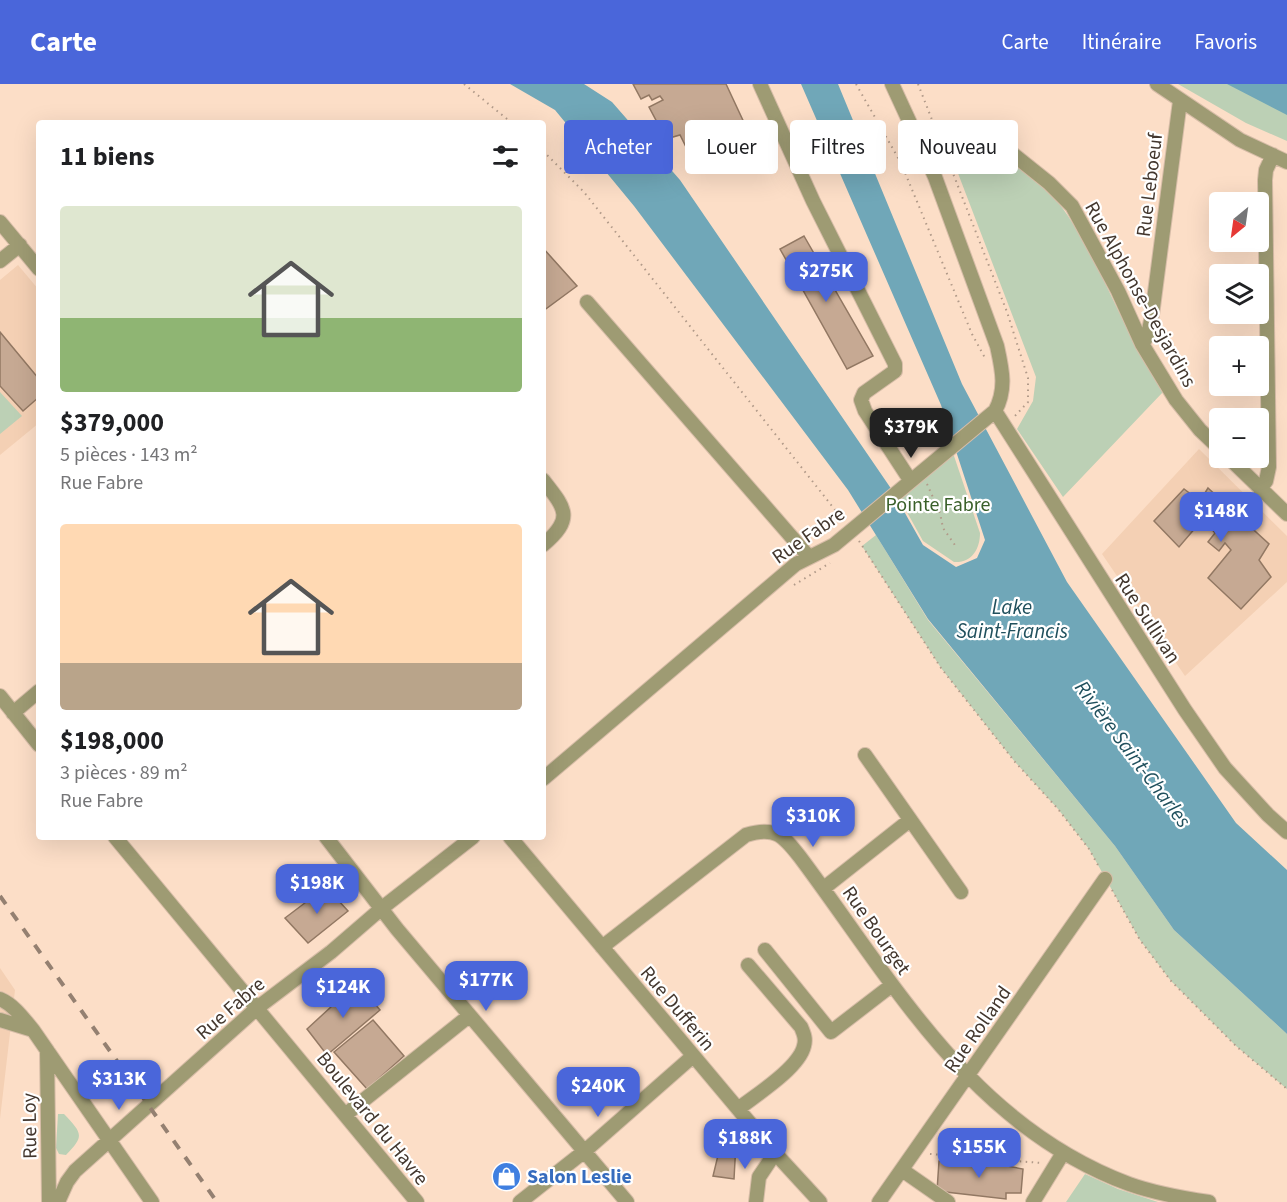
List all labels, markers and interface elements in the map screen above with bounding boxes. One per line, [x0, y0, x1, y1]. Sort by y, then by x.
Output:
text: Carte [30, 22, 97, 62]
text: Carte [1002, 27, 1049, 57]
text: Itinéraire [1082, 27, 1161, 57]
text: Favoris [1194, 27, 1257, 57]
chip: Acheter [564, 120, 673, 174]
chip: Louer [685, 120, 778, 174]
chip: Filtres [790, 120, 886, 174]
chip: Nouveau [898, 120, 1018, 174]
street label: Rue Leboeuf [1130, 131, 1170, 239]
text: 11 biens [60, 138, 155, 175]
icon: filters [489, 140, 522, 173]
north arrow [1209, 192, 1269, 252]
map controls [1209, 192, 1269, 468]
street label: Rue Alphonse-Desjardins [1077, 197, 1203, 392]
icon: home [237, 245, 345, 353]
pin: $275K [784, 252, 868, 303]
text: $275K [799, 257, 853, 285]
button: layers [1209, 264, 1269, 324]
button: + [1209, 336, 1269, 396]
text: $379,000 [60, 404, 164, 441]
pin: $379K [869, 408, 953, 459]
button: − [1209, 408, 1269, 468]
text: $379K [884, 413, 938, 441]
text: 5 pièces · 143 m² [60, 441, 198, 469]
text: Rue Fabre [60, 469, 143, 497]
park label: Pointe Fabre [886, 491, 991, 519]
pin: $148K [1179, 492, 1263, 543]
text: $148K [1194, 497, 1248, 525]
street label: Rue Fabre [766, 500, 851, 571]
icon: home [237, 563, 345, 671]
street label: Rue Sullivan [1107, 568, 1187, 669]
water label: Lake Saint-Francis [956, 592, 1068, 646]
water label: Rivière Saint-Charles [1068, 674, 1198, 834]
text: $198,000 [60, 722, 164, 759]
text: 3 pièces · 89 m² [60, 759, 188, 787]
text: Rue Fabre [60, 787, 143, 815]
pin: $310K [771, 797, 855, 848]
text: $310K [786, 802, 840, 830]
pin: $198K [275, 864, 359, 915]
text: $198K [290, 869, 344, 897]
street label: Rue Bourget [835, 880, 917, 981]
street label: Rue Dufferin [633, 960, 721, 1057]
pin: $177K [444, 961, 528, 1012]
text: $177K [459, 966, 513, 994]
pin: $124K [301, 968, 385, 1019]
street label: Rue Fabre [190, 971, 271, 1047]
text: $124K [316, 973, 370, 1001]
street label: Rue Rolland [938, 980, 1018, 1079]
street label: Boulevard du Havre [310, 1046, 435, 1191]
pin: $313K [77, 1060, 161, 1111]
text: $313K [92, 1065, 146, 1093]
pin: $240K [556, 1067, 640, 1118]
text: $240K [571, 1072, 625, 1100]
street label: Rue Loy [15, 1092, 45, 1159]
pin: $188K [703, 1119, 787, 1170]
text: $188K [718, 1124, 772, 1152]
pin: $155K [937, 1128, 1021, 1179]
text: $155K [952, 1133, 1006, 1161]
shop icon: Salon Leslie [490, 1160, 522, 1192]
place label: Salon Leslie [527, 1163, 632, 1191]

